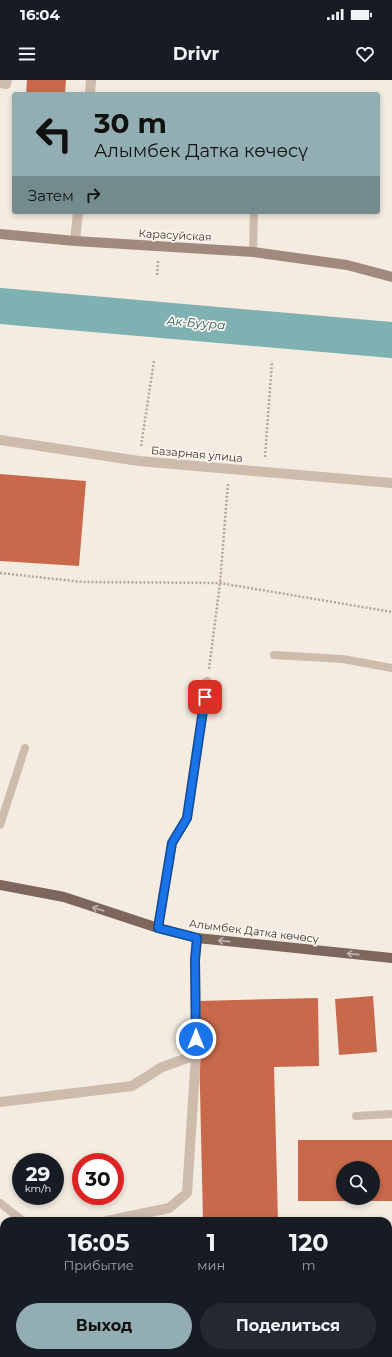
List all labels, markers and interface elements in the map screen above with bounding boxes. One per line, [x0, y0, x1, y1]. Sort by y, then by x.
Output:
text: 16:04 [20, 5, 60, 24]
icon: menu [16, 43, 38, 65]
text: Drivr [173, 43, 219, 65]
icon: heart [354, 43, 376, 65]
text: 30 m [94, 106, 167, 140]
icon: left [28, 108, 80, 160]
text: Алымбек Датка көчөсү [94, 140, 308, 162]
icon: right [82, 184, 104, 206]
text: Затем [28, 186, 74, 205]
street label: Карасуйская [138, 226, 212, 244]
water label: Ак-Буура [165, 312, 226, 333]
street label: Базарная улица [151, 443, 243, 465]
pin [188, 680, 222, 714]
icon: arrive [194, 686, 216, 708]
one-way arrow [92, 905, 105, 912]
street label: Алымбек Датка көчөсү [188, 916, 321, 946]
one-way arrow [218, 937, 231, 945]
one-way arrow [347, 951, 360, 958]
position arrow [175, 1018, 217, 1060]
speed limit sign: 30 [72, 1153, 124, 1205]
map controls [336, 1161, 380, 1205]
button: search [336, 1161, 380, 1205]
text: 29 [26, 1162, 50, 1186]
text: km/h [25, 1182, 51, 1195]
text: 16:05 [68, 1228, 129, 1257]
text: 1 [207, 1228, 216, 1257]
text: 120 [289, 1228, 329, 1257]
text: Прибытие [63, 1257, 134, 1273]
text: мин [197, 1257, 225, 1273]
text: m [302, 1257, 316, 1273]
button: Выход [16, 1303, 192, 1349]
button: Поделиться [200, 1303, 376, 1349]

